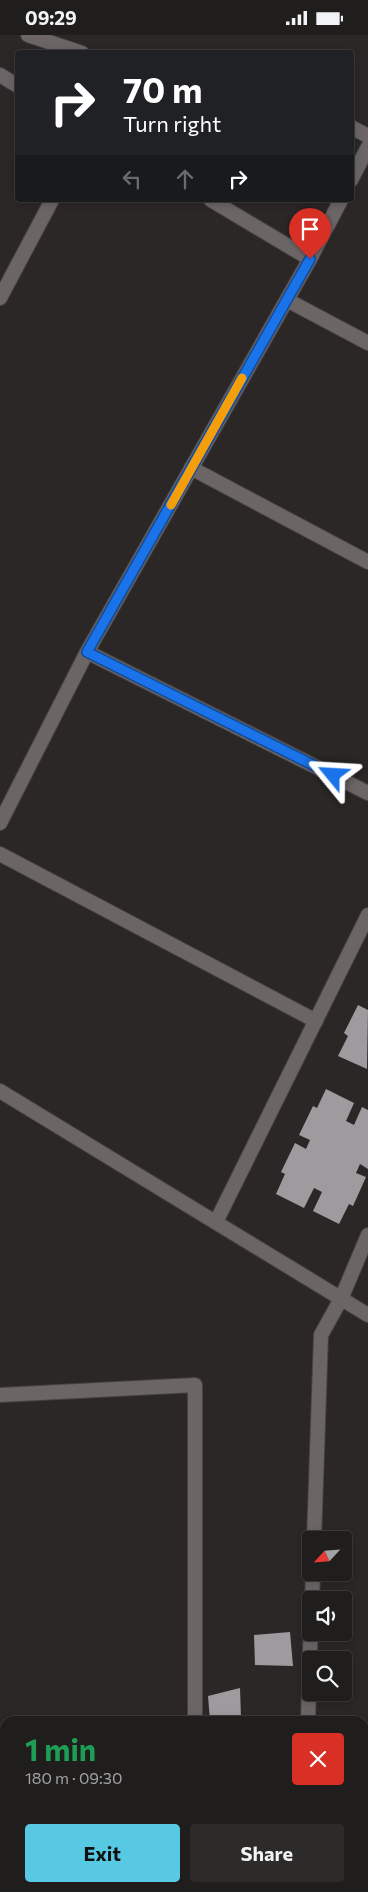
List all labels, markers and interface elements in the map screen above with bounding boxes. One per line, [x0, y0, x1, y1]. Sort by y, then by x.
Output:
text: 09:29 [25, 6, 77, 29]
text: 70 m [123, 67, 203, 110]
icon: right [40, 70, 105, 135]
text: Turn right [123, 110, 221, 137]
icon: left [118, 165, 146, 193]
icon: ahead [171, 165, 199, 193]
icon: right [224, 165, 252, 193]
pin [289, 208, 331, 259]
icon: arrive [296, 215, 324, 243]
position arrow [306, 748, 358, 800]
north arrow [302, 1531, 352, 1581]
map controls [302, 1531, 352, 1701]
button: sound [302, 1591, 352, 1641]
button: search [302, 1651, 352, 1701]
text: 1 min [25, 1730, 96, 1767]
button: close [292, 1733, 344, 1785]
text: 180 m · 09:30 [25, 1768, 122, 1787]
button: Exit [25, 1824, 180, 1882]
button: Share [190, 1824, 344, 1882]

